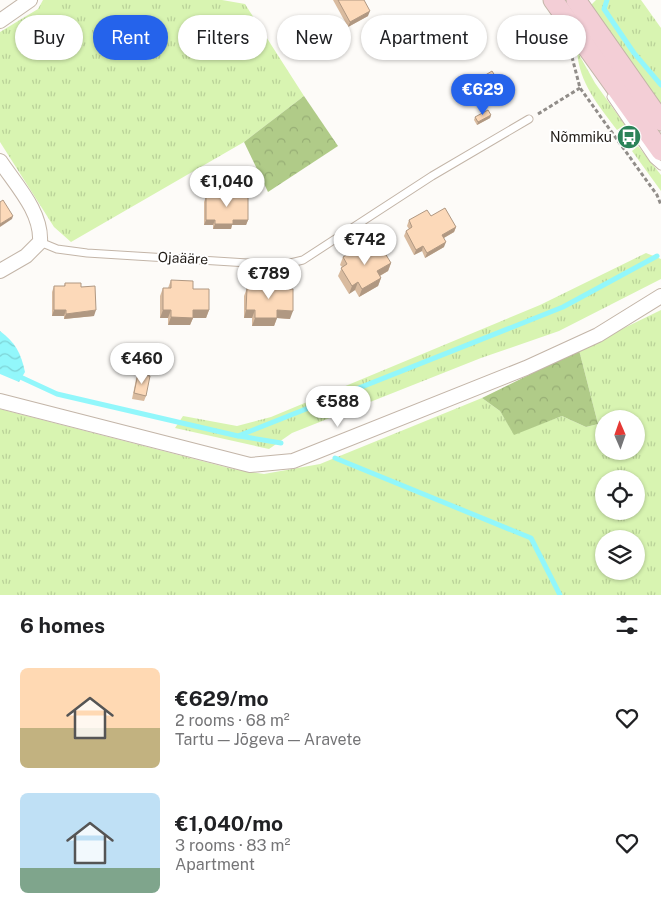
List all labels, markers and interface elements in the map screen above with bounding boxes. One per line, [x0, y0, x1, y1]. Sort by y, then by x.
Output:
chip: Buy [15, 15, 83, 60]
chip: Rent [93, 15, 168, 60]
chip: Filters [178, 15, 267, 60]
chip: New [277, 15, 351, 60]
chip: Apartment [361, 15, 487, 60]
chip: House [497, 15, 586, 60]
pin: €629 [453, 74, 513, 116]
text: €629 [462, 80, 504, 99]
bus stop icon: Nõmmiku [616, 124, 642, 150]
place label: Nõmmiku [550, 129, 612, 145]
pin: €1,040 [186, 166, 268, 208]
text: €1,040 [201, 172, 253, 191]
pin: €742 [335, 224, 395, 266]
text: €742 [345, 230, 385, 249]
street label: Ojaääre [157, 249, 209, 267]
pin: €789 [239, 258, 299, 300]
text: €789 [248, 264, 290, 283]
pin: €460 [112, 342, 172, 385]
text: €460 [121, 349, 163, 368]
pin: €588 [308, 386, 368, 428]
text: €588 [317, 392, 359, 411]
north arrow [595, 410, 645, 460]
map controls [595, 410, 645, 580]
button: locate [595, 470, 645, 520]
button: layers [595, 530, 645, 580]
icon: filters [613, 611, 641, 639]
text: 6 homes [20, 613, 105, 638]
text: €629/mo [175, 686, 269, 711]
icon: home [60, 688, 120, 748]
icon: heart [613, 704, 641, 732]
text: 2 rooms · 68 m² [175, 711, 290, 730]
text: Tartu — Jõgeva — Aravete [175, 730, 361, 749]
text: €1,040/mo [175, 811, 283, 836]
icon: home [60, 813, 120, 873]
icon: heart [613, 829, 641, 857]
text: 3 rooms · 83 m² [175, 836, 290, 855]
text: Apartment [175, 855, 255, 874]

